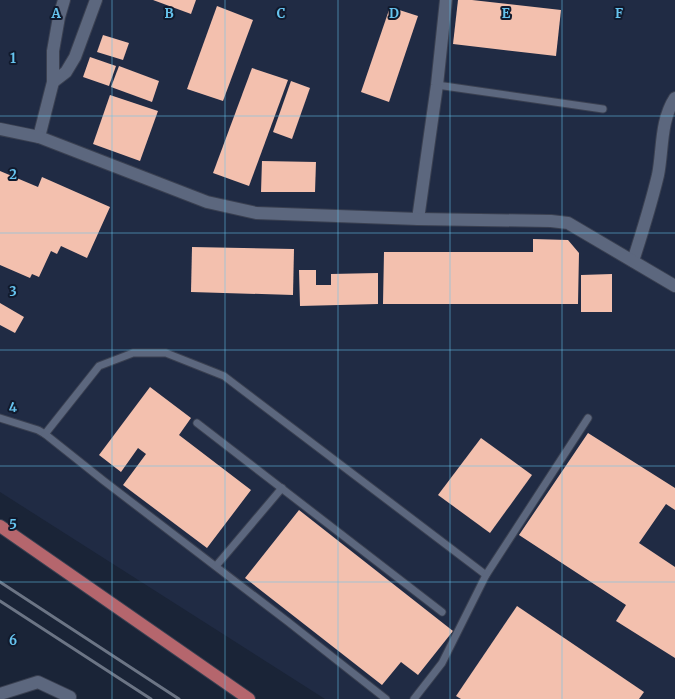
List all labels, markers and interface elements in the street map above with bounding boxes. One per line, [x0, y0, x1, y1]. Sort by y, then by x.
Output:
text: A [50, 5, 61, 22]
text: B [164, 5, 174, 22]
text: C [277, 5, 286, 22]
text: D [389, 5, 399, 22]
text: E [502, 5, 511, 22]
text: F [615, 5, 623, 22]
text: 1 [10, 50, 16, 67]
text: 2 [9, 166, 17, 183]
text: 3 [9, 283, 17, 300]
text: 4 [9, 399, 18, 416]
text: 5 [9, 516, 17, 533]
text: 6 [9, 632, 17, 649]

